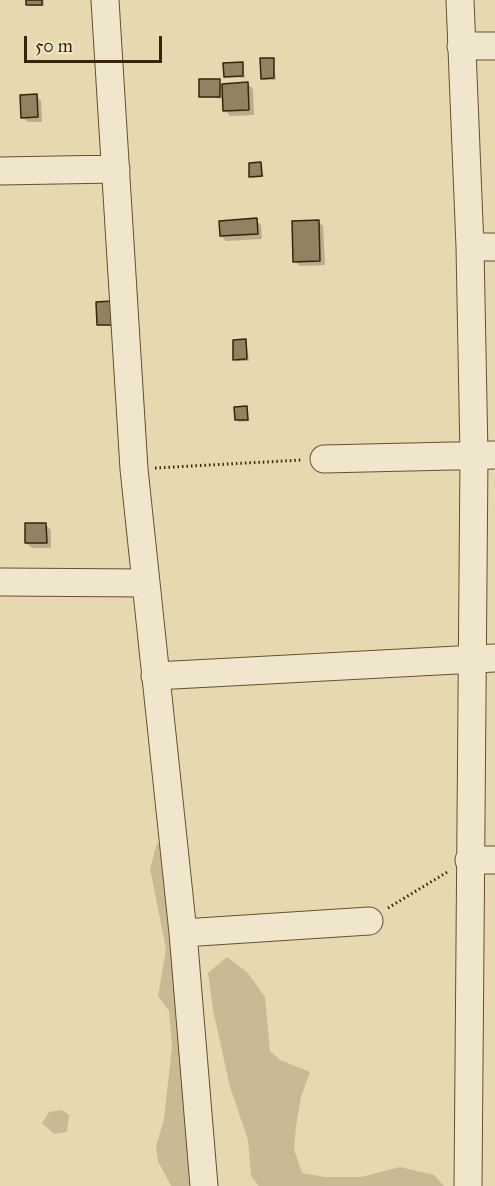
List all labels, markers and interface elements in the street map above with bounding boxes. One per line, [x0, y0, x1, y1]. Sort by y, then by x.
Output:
scale bar [27, 24, 165, 62]
text: 50 m [35, 35, 73, 57]

